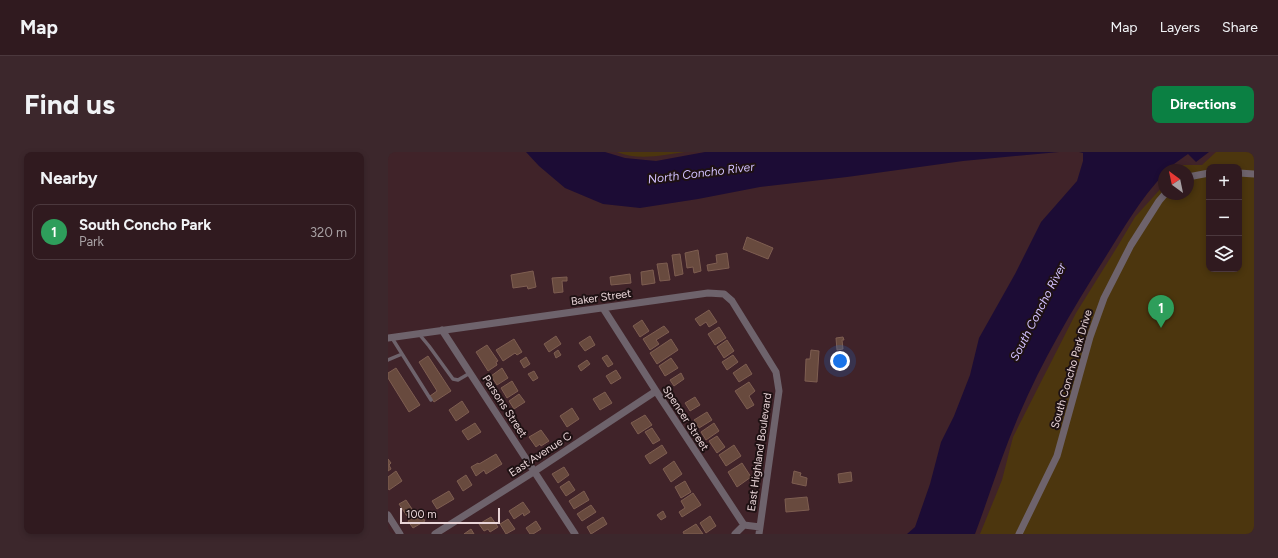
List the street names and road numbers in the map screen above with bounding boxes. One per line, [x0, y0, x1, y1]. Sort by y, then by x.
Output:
street label: Baker Street [570, 287, 632, 308]
street label: South Concho Park Drive [1048, 308, 1095, 430]
street label: Parsons Street [480, 373, 530, 440]
street label: Spencer Street [660, 383, 711, 453]
street label: East Highland Boulevard [745, 392, 774, 512]
street label: East Avenue C [507, 429, 574, 479]

